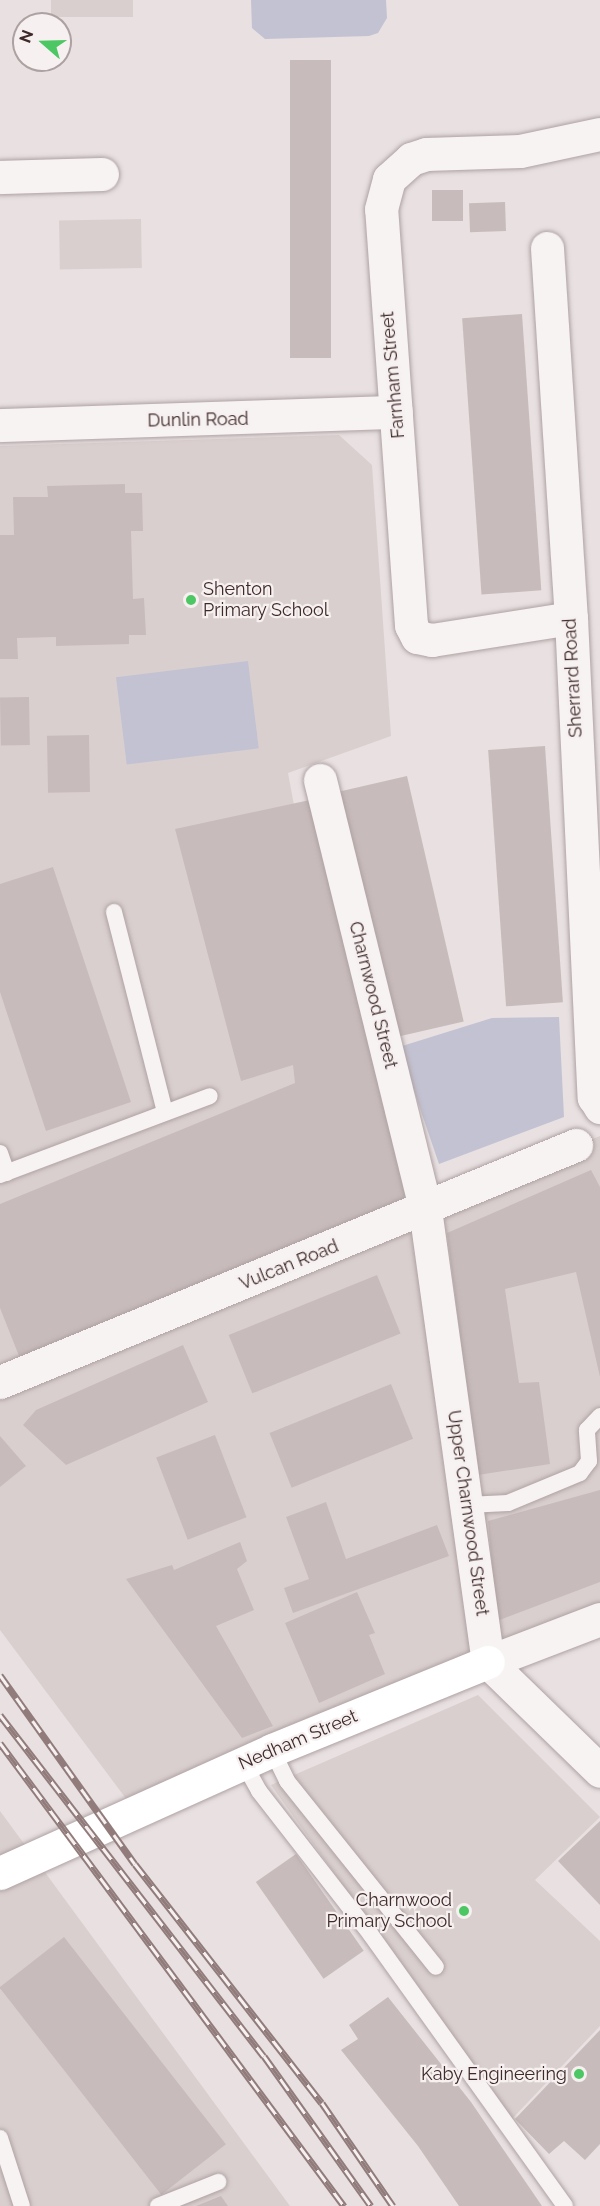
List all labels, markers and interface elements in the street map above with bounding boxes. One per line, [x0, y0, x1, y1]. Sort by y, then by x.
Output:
north arrow [12, 12, 72, 72]
text: N [15, 27, 38, 45]
street label: Farnham Street [377, 311, 409, 439]
street label: Dunlin Road [147, 408, 249, 432]
place label: Shenton Primary School [203, 579, 329, 622]
marker: Shenton Primary School [184, 593, 198, 607]
street label: Sherrard Road [559, 618, 587, 738]
street label: Charnwood Street [344, 919, 402, 1071]
street label: Vulcan Road [236, 1235, 342, 1295]
street label: Upper Charnwood Street [443, 1409, 493, 1617]
street label: Nedham Street [235, 1705, 361, 1775]
place label: Charnwood Primary School [326, 1890, 452, 1932]
marker: Charnwood Primary School [457, 1904, 471, 1918]
place label: Kaby Engineering [421, 2063, 567, 2085]
marker: Kaby Engineering [572, 2067, 586, 2081]

